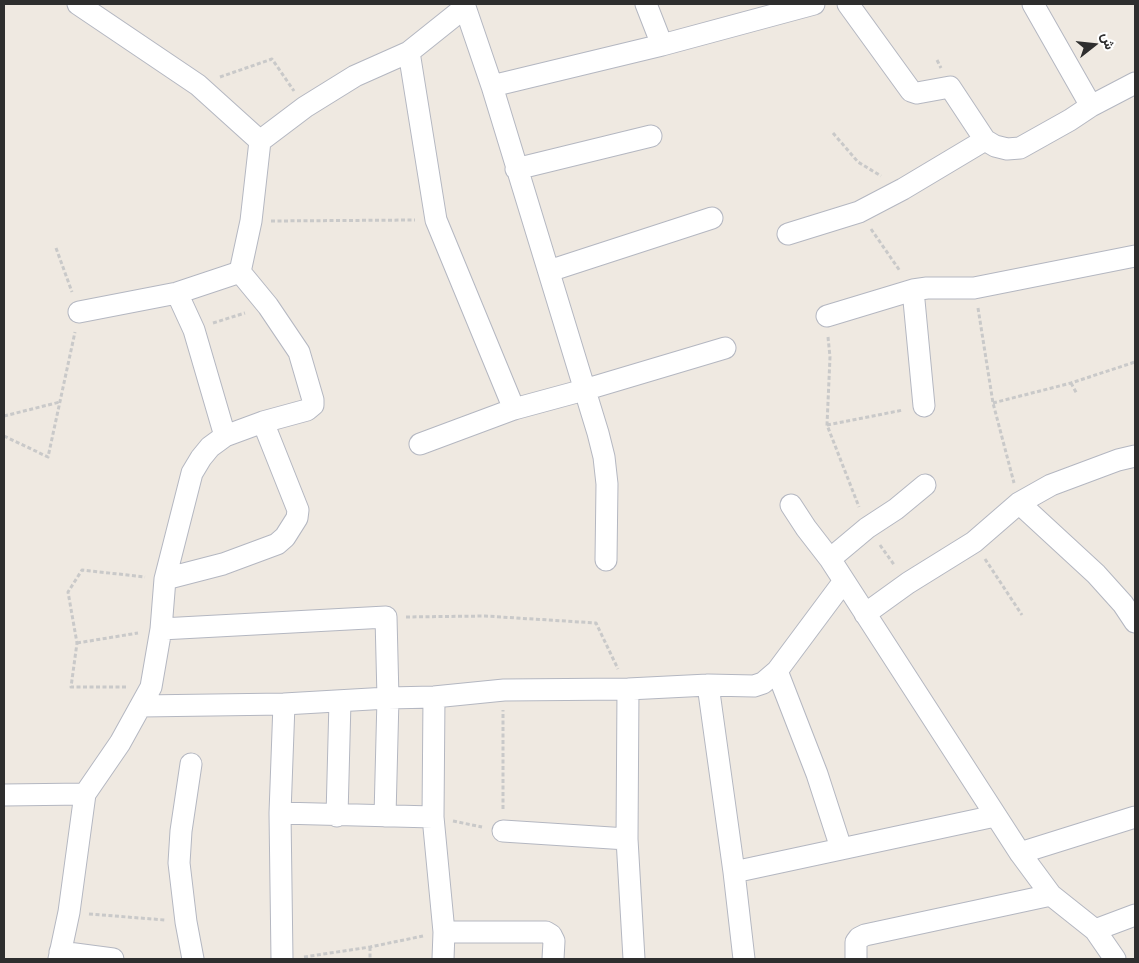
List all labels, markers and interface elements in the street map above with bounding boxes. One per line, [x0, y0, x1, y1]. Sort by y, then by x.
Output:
north arrow [1069, 20, 1119, 70]
text: ش [1097, 30, 1119, 51]

